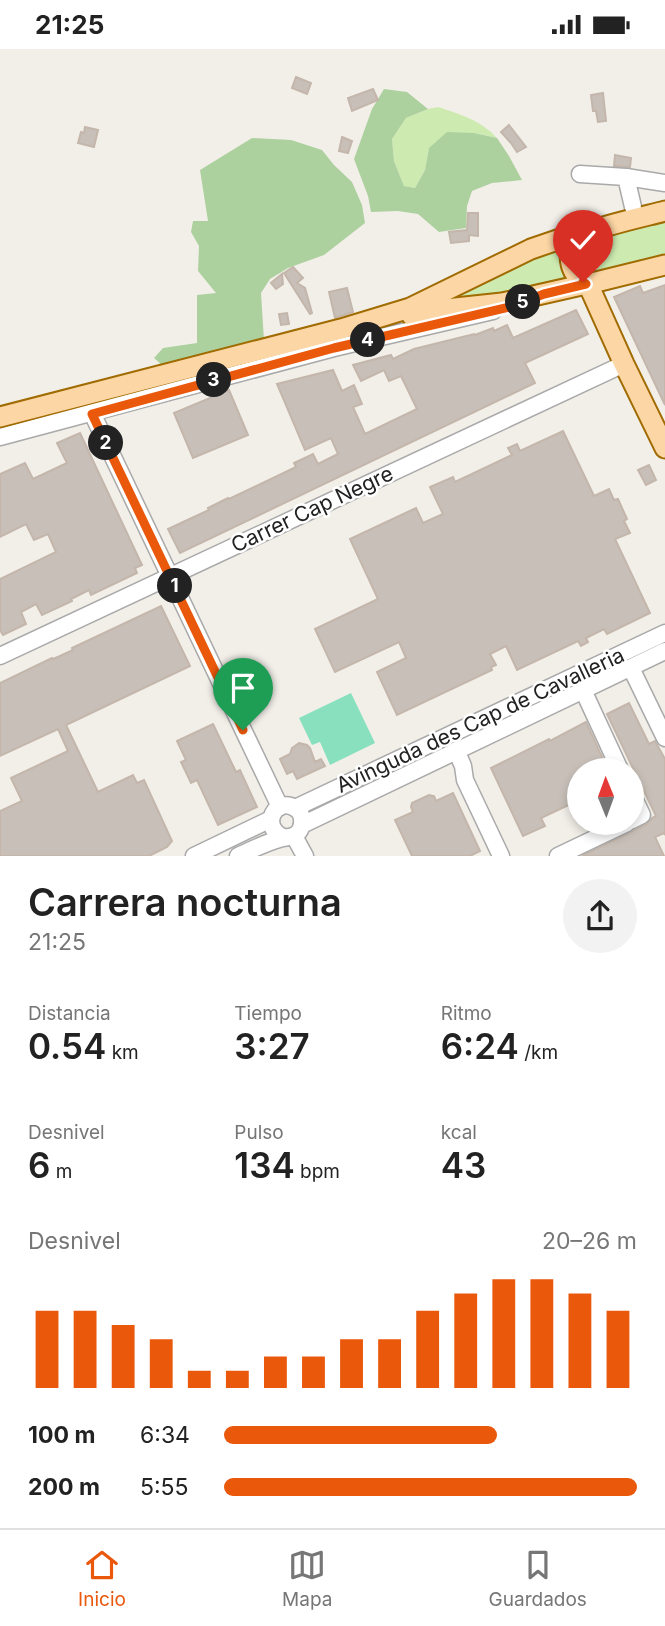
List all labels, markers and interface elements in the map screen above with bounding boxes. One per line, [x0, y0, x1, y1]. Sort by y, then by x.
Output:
text: 21:25 [35, 9, 104, 40]
pin [553, 210, 613, 282]
icon: check [564, 221, 602, 259]
pin: 5 [505, 285, 540, 319]
text: 5 [516, 290, 529, 313]
pin: 4 [350, 323, 386, 357]
text: 4 [361, 328, 374, 351]
pin: 3 [196, 363, 232, 397]
text: 3 [207, 368, 220, 391]
pin: 2 [88, 425, 124, 461]
text: 2 [100, 431, 111, 454]
street label: Carrer Cap Negre [227, 461, 397, 557]
pin: 1 [158, 569, 192, 603]
text: 1 [170, 574, 179, 597]
street label: Avinguda des Cap de Cavalleria [332, 642, 628, 798]
pin [213, 658, 273, 730]
icon: arrive [224, 669, 262, 707]
north arrow [567, 758, 644, 835]
map controls [567, 758, 644, 835]
text: Carrera nocturna [28, 879, 342, 925]
button: share [563, 879, 637, 953]
text: 21:25 [28, 928, 86, 956]
text: Distancia [28, 1002, 111, 1025]
text: Tiempo [234, 1002, 302, 1025]
text: Ritmo [441, 1002, 492, 1025]
text: 0.54 [28, 1025, 106, 1067]
text: 3:27 [234, 1025, 310, 1067]
text: 6:24 [441, 1025, 519, 1067]
text: km [106, 1041, 139, 1064]
text: /km [519, 1041, 558, 1064]
text: Desnivel [28, 1121, 105, 1144]
text: Pulso [234, 1121, 284, 1144]
text: kcal [441, 1121, 477, 1144]
text: 6 [28, 1144, 50, 1186]
text: 134 [234, 1144, 295, 1186]
text: 43 [441, 1144, 486, 1186]
text: m [50, 1160, 72, 1183]
text: bpm [295, 1160, 340, 1183]
text: Desnivel [28, 1227, 121, 1255]
text: 20–26 m [542, 1227, 637, 1255]
text: 100 m [28, 1421, 95, 1449]
text: 6:34 [140, 1421, 190, 1449]
text: 200 m [28, 1473, 100, 1501]
text: 5:55 [140, 1473, 189, 1501]
tab: Inicio [78, 1546, 126, 1611]
tab: Mapa [282, 1546, 332, 1611]
tab: Guardados [489, 1546, 587, 1611]

